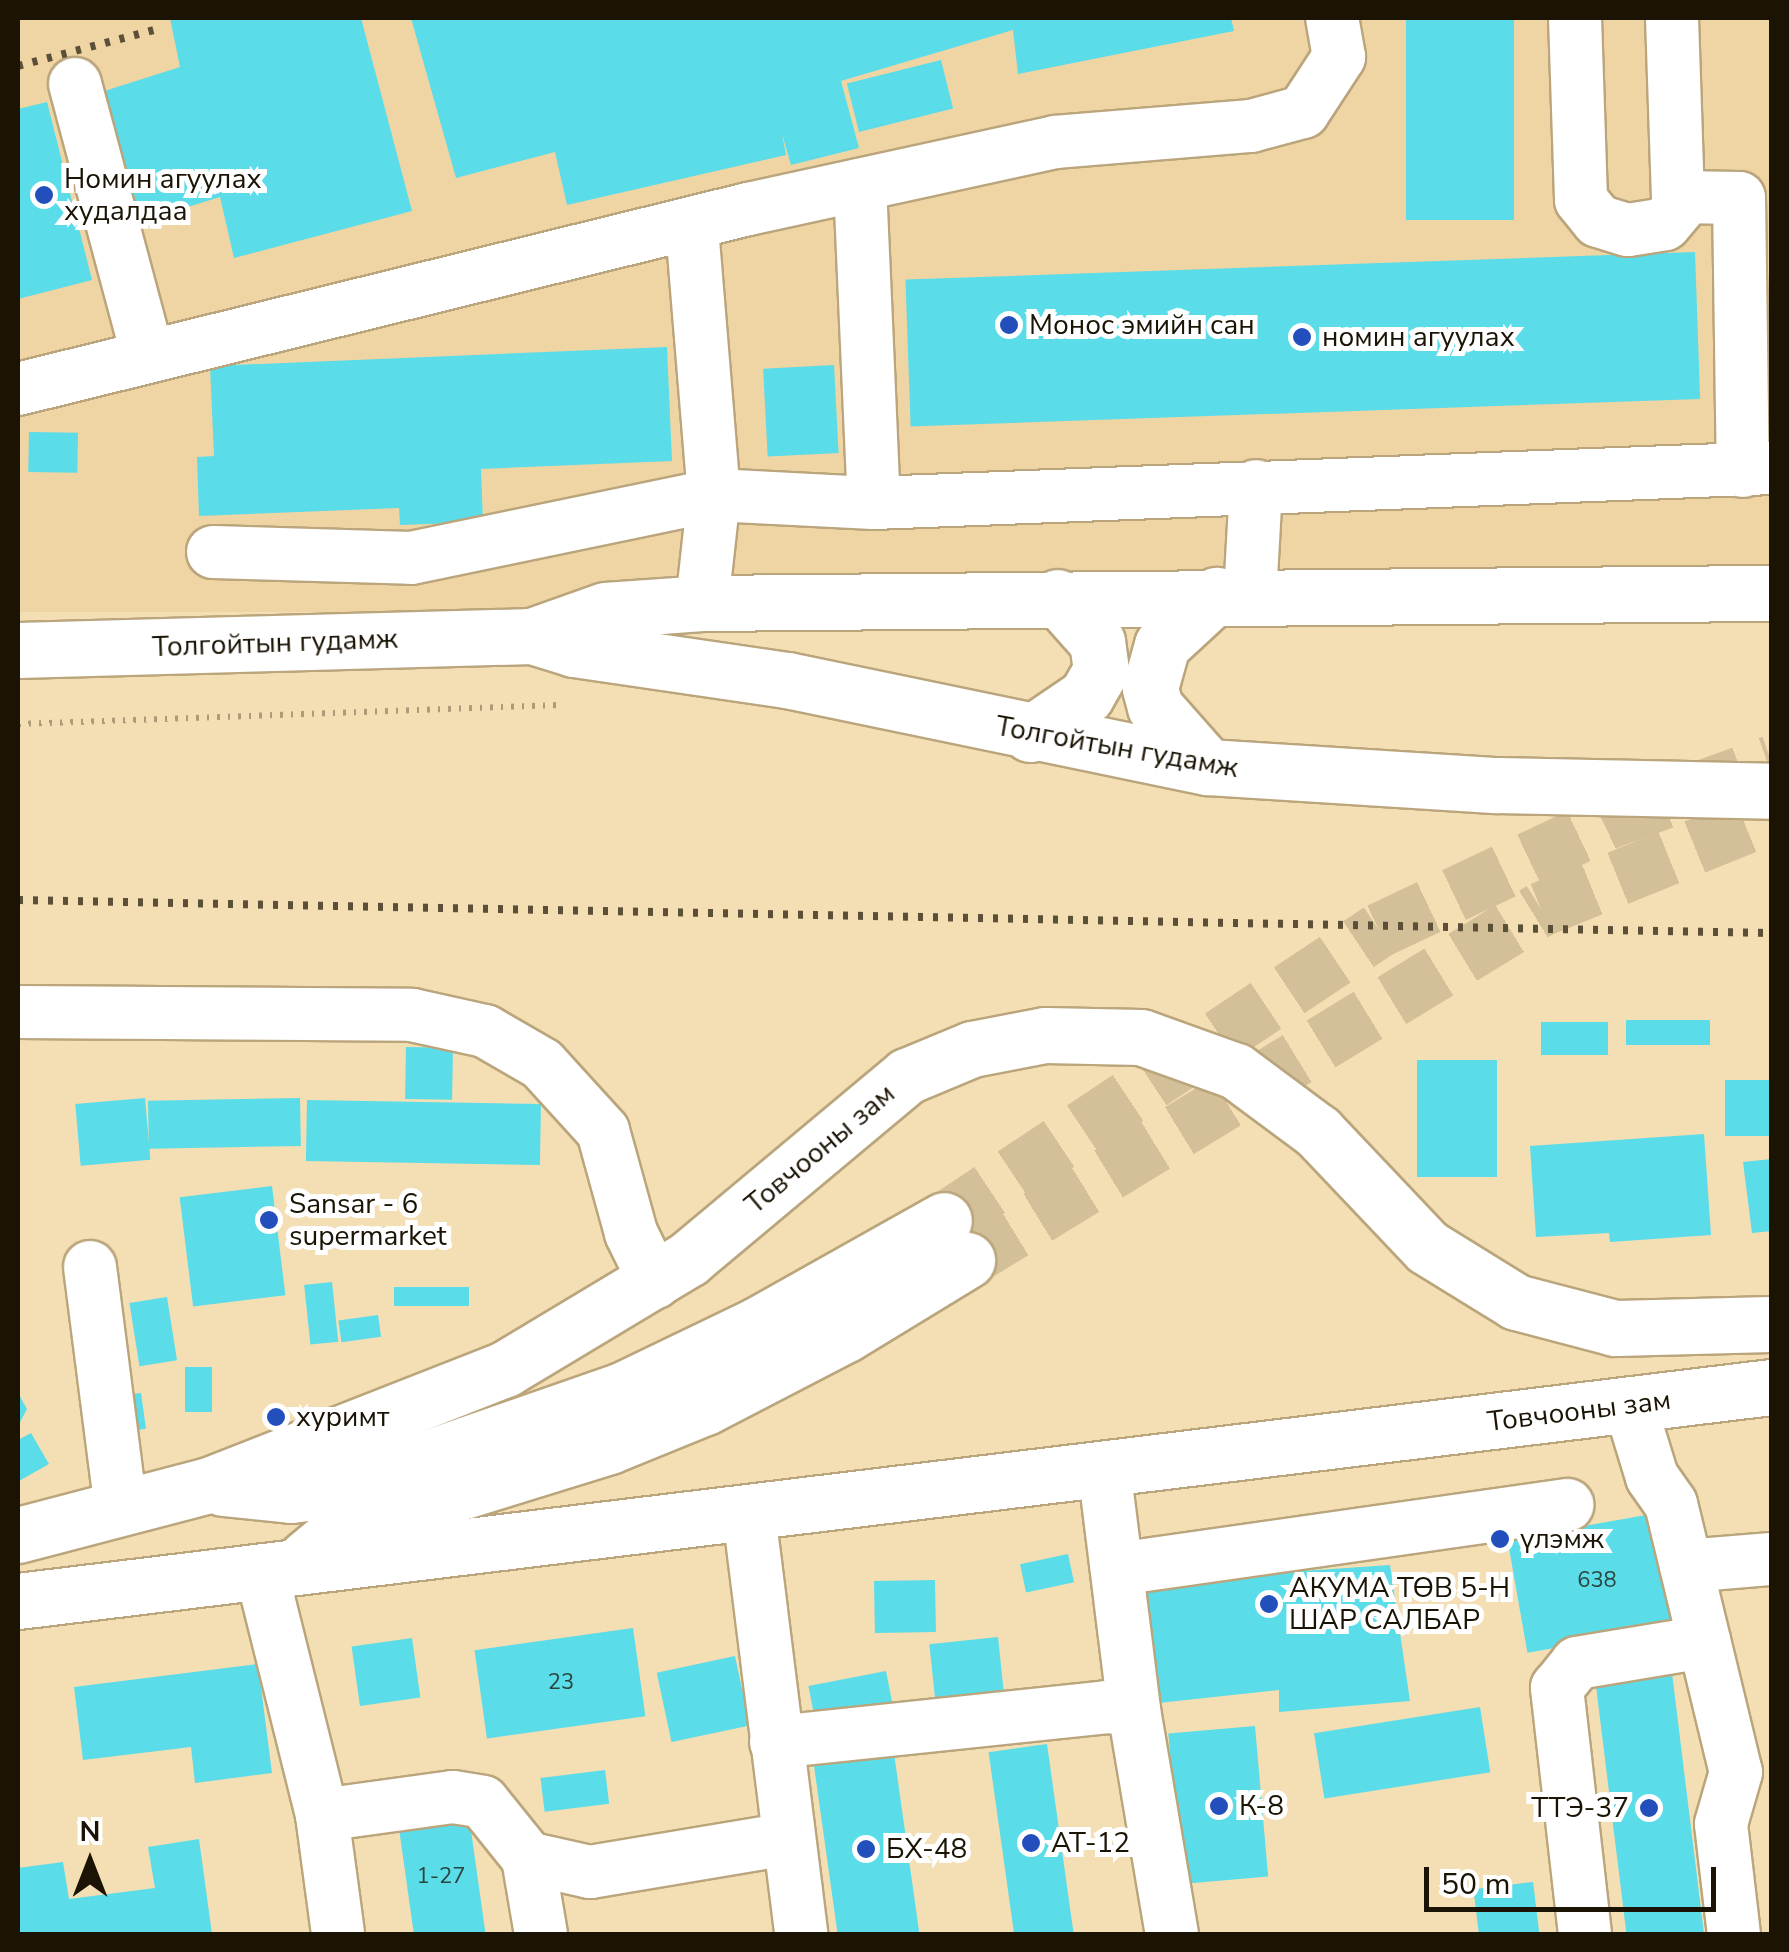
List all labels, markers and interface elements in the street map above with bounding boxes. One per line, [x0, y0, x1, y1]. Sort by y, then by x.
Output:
place label: Номин агуулах худалдаа [64, 162, 262, 228]
marker: Номин агуулах худалдаа [33, 184, 55, 206]
place label: Монос эмийн сан [1029, 308, 1255, 342]
marker: Монос эмийн сан [998, 314, 1020, 336]
place label: номин агуулах [1322, 320, 1515, 354]
marker: номин агуулах [1291, 326, 1313, 348]
street label: Толгойтын гудамж [152, 622, 398, 664]
street label: Толгойтын гудамж [993, 709, 1241, 785]
street label: Товчооны зам [738, 1077, 902, 1221]
place label: Sansar - 6 supermarket [289, 1187, 447, 1253]
marker: Sansar - 6 supermarket [258, 1209, 280, 1231]
street label: Товчооны зам [1485, 1383, 1673, 1439]
place label: хуримт [296, 1400, 389, 1434]
marker: хуримт [265, 1406, 287, 1428]
place label: үлэмж [1520, 1522, 1604, 1556]
marker: үлэмж [1489, 1528, 1511, 1550]
house number: 638 [1577, 1568, 1617, 1594]
place label: АКУМА ТӨВ 5-Н ШАР САЛБАР [1289, 1571, 1510, 1637]
marker: АКУМА ТӨВ 5-Н ШАР САЛБАР [1258, 1593, 1280, 1615]
house number: 23 [548, 1670, 574, 1696]
place label: К-8 [1239, 1789, 1284, 1823]
place label: ТТЭ-37 [1531, 1791, 1629, 1825]
marker: К-8 [1208, 1795, 1230, 1817]
marker: ТТЭ-37 [1638, 1797, 1660, 1819]
north arrow [40, 1812, 140, 1912]
text: N [80, 1813, 100, 1851]
place label: АТ-12 [1051, 1826, 1130, 1860]
place label: БХ-48 [886, 1832, 967, 1866]
marker: АТ-12 [1020, 1832, 1042, 1854]
marker: БХ-48 [855, 1838, 877, 1860]
scale bar [1429, 1847, 1722, 1909]
house number: 1-27 [417, 1864, 465, 1890]
text: 50 m [1441, 1864, 1510, 1905]

